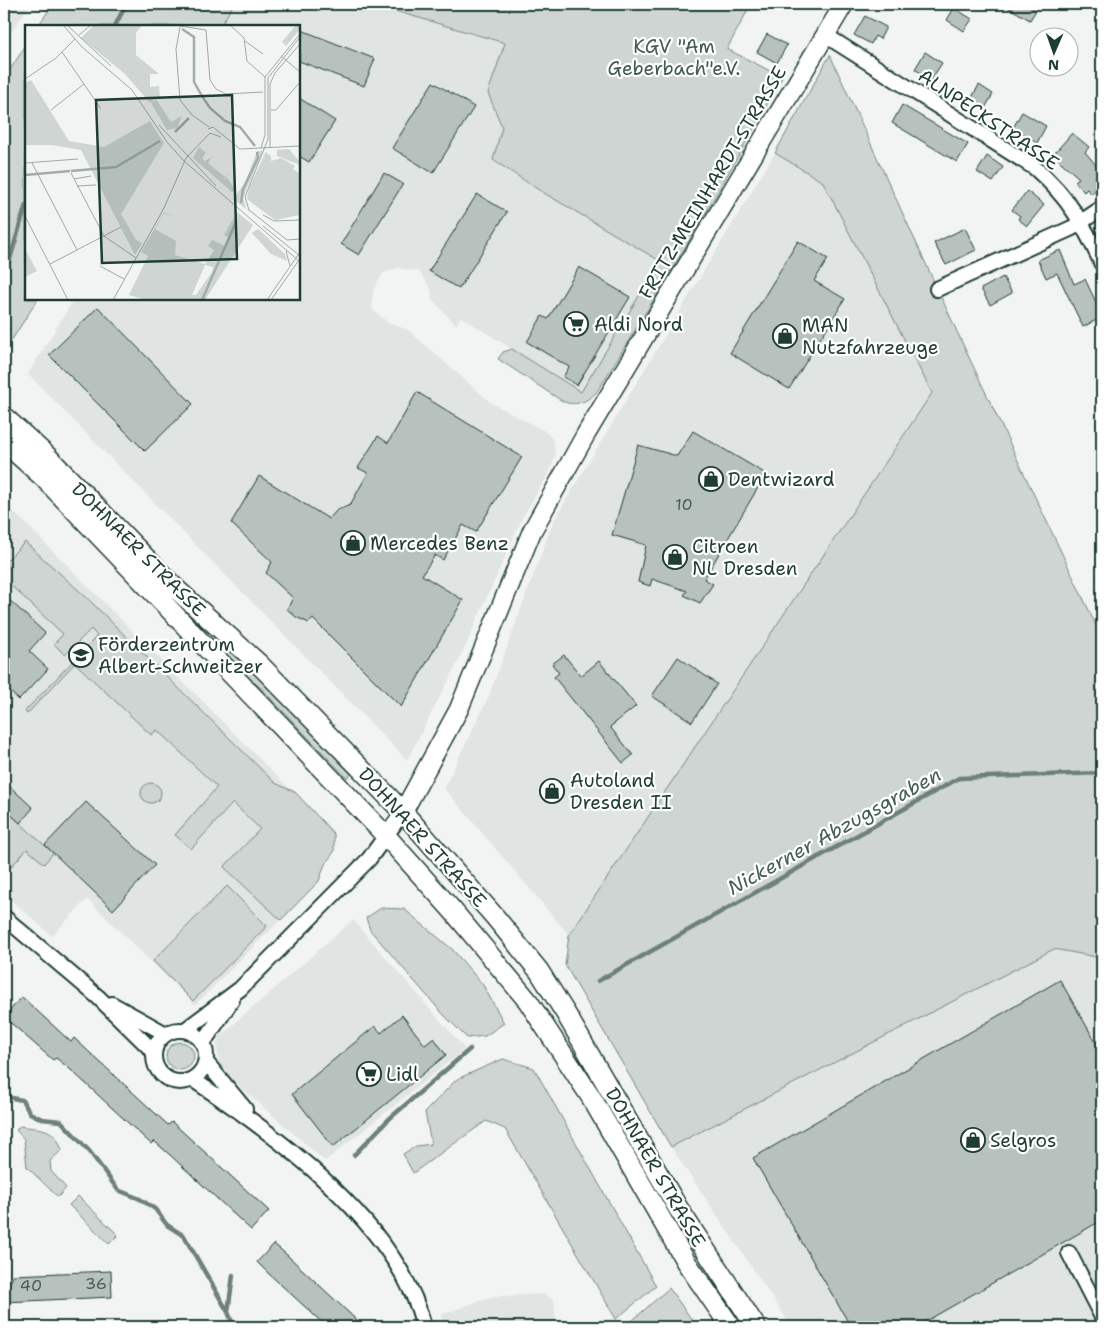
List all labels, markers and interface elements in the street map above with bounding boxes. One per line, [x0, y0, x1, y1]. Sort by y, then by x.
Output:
inset map [25, 25, 300, 300]
north arrow [1028, 28, 1078, 78]
park label: KGV "Am Geberbach"e.V. [608, 34, 740, 81]
street label: FRITZ-MEINHARDT-STRASSE [633, 61, 792, 303]
street label: ALNPECKSTRASSE [914, 63, 1064, 175]
supermarket icon: Aldi Nord [563, 311, 589, 337]
place label: Aldi Nord [594, 312, 683, 337]
place label: MAN Nutzfahrzeuge [802, 313, 939, 360]
shop icon: MAN Nutzfahrzeuge [772, 323, 798, 349]
shop icon: Dentwizard [698, 466, 724, 492]
place label: Dentwizard [728, 467, 835, 492]
street label: DOHNAER STRASSE [66, 477, 211, 622]
house number: 10 [675, 494, 693, 515]
shop icon: Mercedes Benz [340, 530, 366, 556]
place label: Mercedes Benz [370, 531, 509, 556]
place label: Citroen NL Dresden [692, 534, 797, 581]
shop icon: Citroen NL Dresden [662, 544, 688, 570]
place label: Förderzentrum Albert-Schweitzer [98, 632, 263, 679]
school or university icon: Förderzentrum Albert-Schweitzer [68, 642, 94, 668]
water label: Nickerner Abzugsgraben [722, 761, 946, 901]
street label: DOHNAER STRASSE [353, 762, 492, 913]
place label: Autoland Dresden II [570, 768, 672, 815]
shop icon: Autoland Dresden II [539, 778, 565, 804]
supermarket icon: Lidl [356, 1061, 382, 1087]
place label: Lidl [386, 1062, 419, 1087]
street label: DOHNAER STRASSE [600, 1083, 711, 1252]
shop icon: Selgros [960, 1127, 986, 1153]
place label: Selgros [990, 1128, 1056, 1153]
house number: 36 [85, 1273, 107, 1294]
house number: 40 [20, 1275, 42, 1296]

